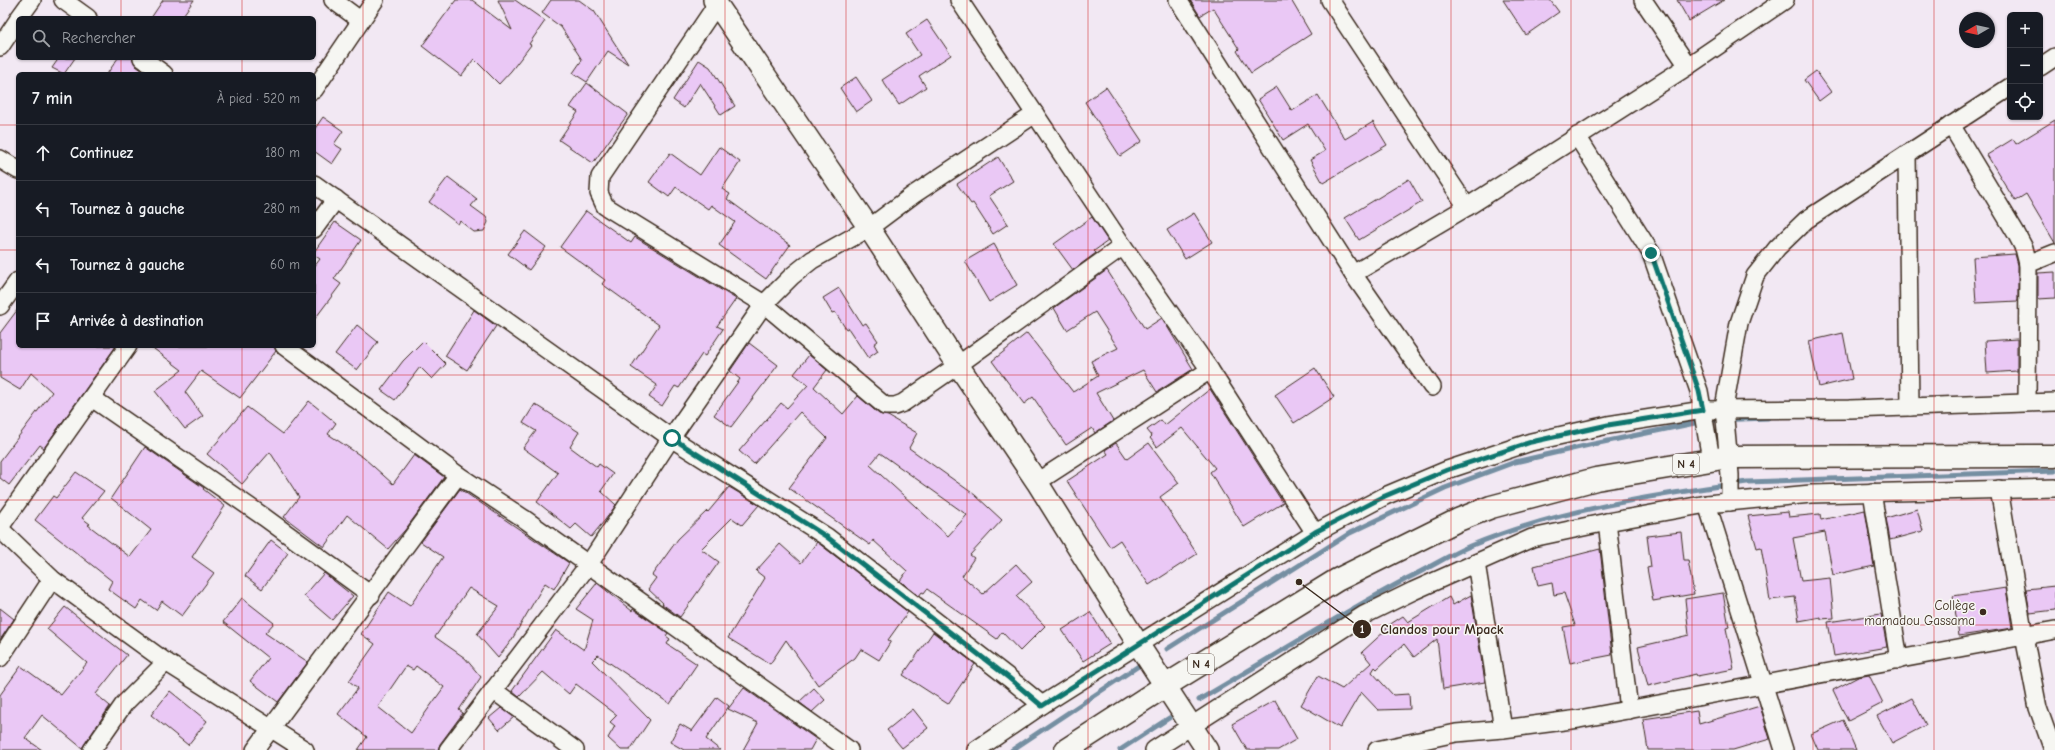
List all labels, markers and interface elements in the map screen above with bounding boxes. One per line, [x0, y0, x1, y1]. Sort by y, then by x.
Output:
north arrow [1959, 12, 1995, 48]
map controls [2007, 12, 2043, 120]
button: + [2007, 12, 2043, 48]
search box [16, 16, 316, 60]
icon: search [30, 27, 52, 49]
text: Rechercher [62, 29, 135, 47]
button: − [2007, 48, 2043, 84]
button: locate [2007, 84, 2043, 120]
text: 7 min [32, 89, 73, 108]
text: À pied · 520 m [217, 91, 300, 106]
icon: ahead [32, 142, 54, 164]
text: Continuez [70, 144, 133, 162]
text: 180 m [265, 145, 300, 160]
icon: left [32, 198, 54, 220]
text: Tournez à gauche [70, 200, 184, 218]
text: 280 m [263, 201, 300, 216]
route end [1642, 244, 1660, 262]
icon: left [32, 254, 54, 276]
text: Tournez à gauche [70, 256, 184, 274]
text: 60 m [270, 257, 300, 272]
icon: arrive [32, 310, 54, 332]
text: Arrivée à destination [70, 312, 204, 330]
route start [663, 429, 681, 447]
road number: N 4 [1673, 454, 1699, 474]
place label: Collège mamadou Gassama [1864, 598, 1975, 628]
marker: Collège mamadou Gassama [1978, 607, 1988, 617]
callout: Clandos pour Mpack [1352, 616, 1512, 642]
text: Clandos pour Mpack [1380, 621, 1504, 638]
text: 1 [1360, 622, 1365, 636]
road number: N 4 [1188, 654, 1214, 674]

